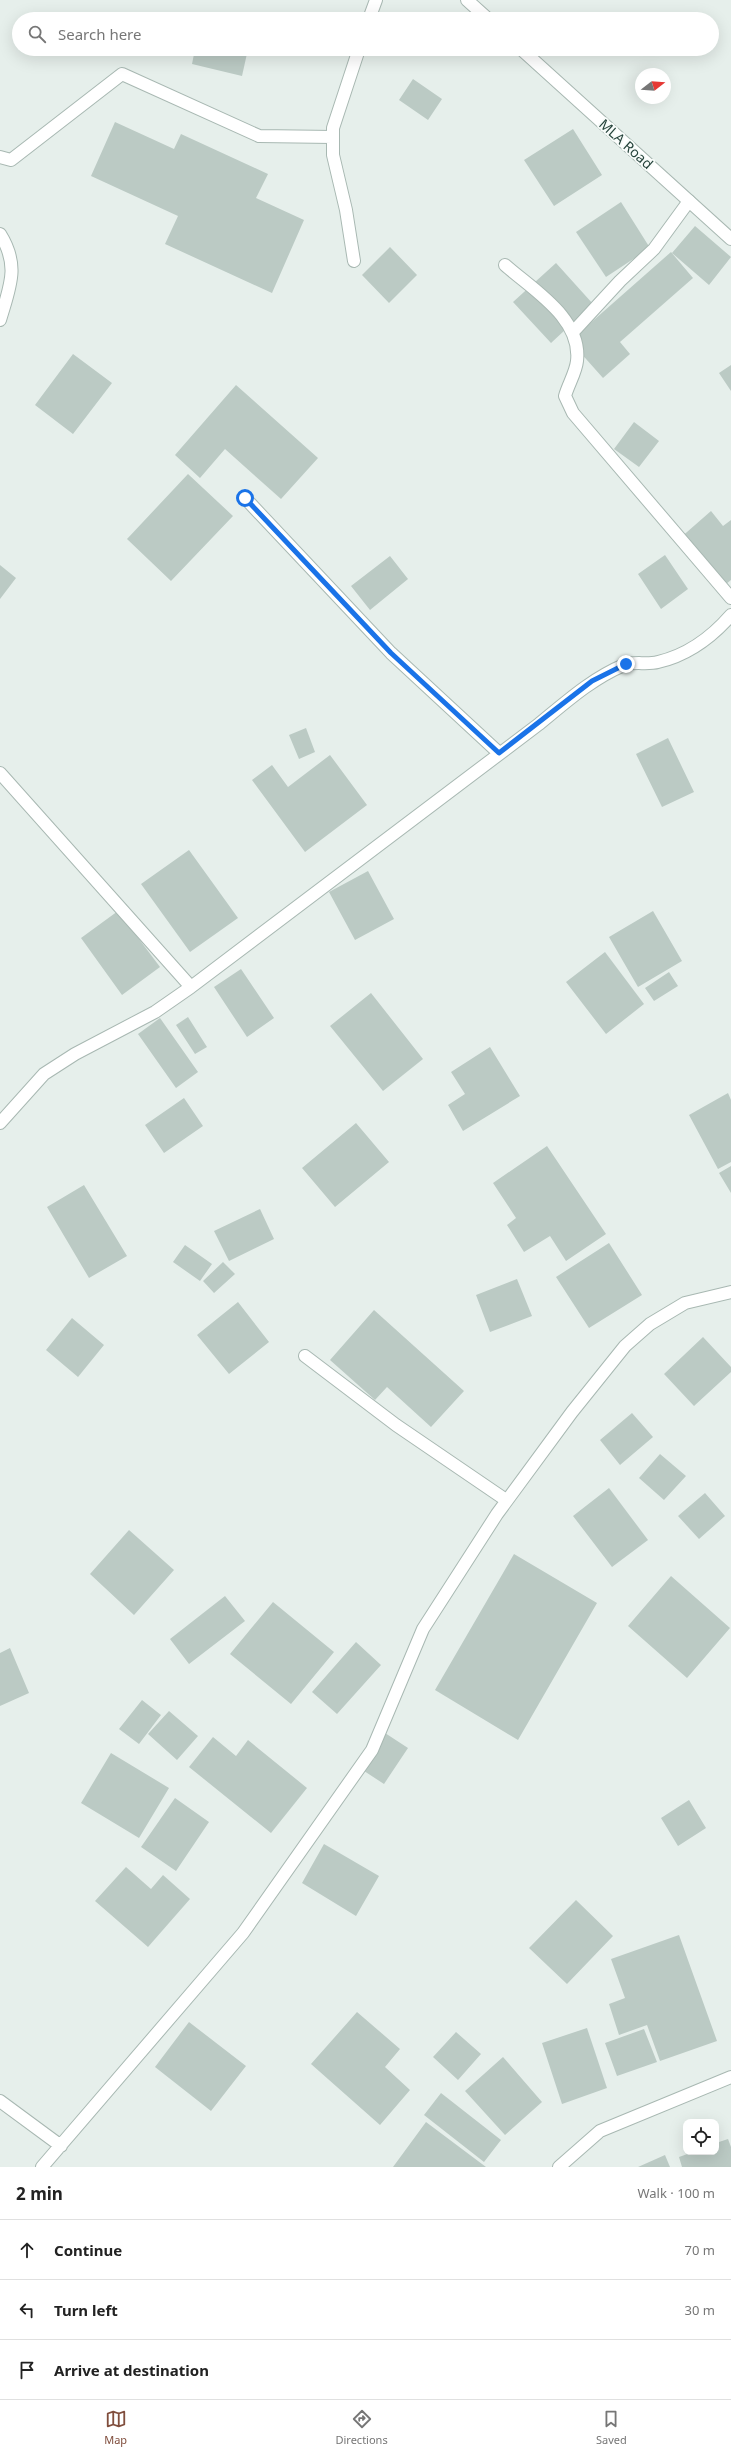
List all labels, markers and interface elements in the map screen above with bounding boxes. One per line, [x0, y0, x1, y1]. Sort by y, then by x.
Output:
search box [12, 12, 719, 56]
icon: search [26, 23, 48, 45]
text: Search here [58, 24, 141, 44]
north arrow [635, 68, 671, 104]
street label: MLA Road [595, 114, 657, 173]
route start [236, 489, 254, 507]
route end [617, 655, 635, 673]
map controls [683, 2119, 719, 2155]
button: locate [683, 2119, 719, 2155]
text: 2 min [16, 2182, 63, 2205]
text: Walk · 100 m [637, 2184, 715, 2202]
icon: ahead [16, 2239, 38, 2261]
text: Continue [54, 2240, 122, 2260]
text: 70 m [685, 2241, 715, 2259]
icon: left [16, 2299, 38, 2321]
text: Turn left [54, 2300, 118, 2320]
text: 30 m [685, 2301, 715, 2319]
icon: arrive [16, 2359, 38, 2381]
text: Arrive at destination [54, 2360, 209, 2380]
tab: Map [104, 2408, 127, 2447]
tab: Directions [335, 2408, 388, 2447]
tab: Saved [596, 2408, 627, 2447]

